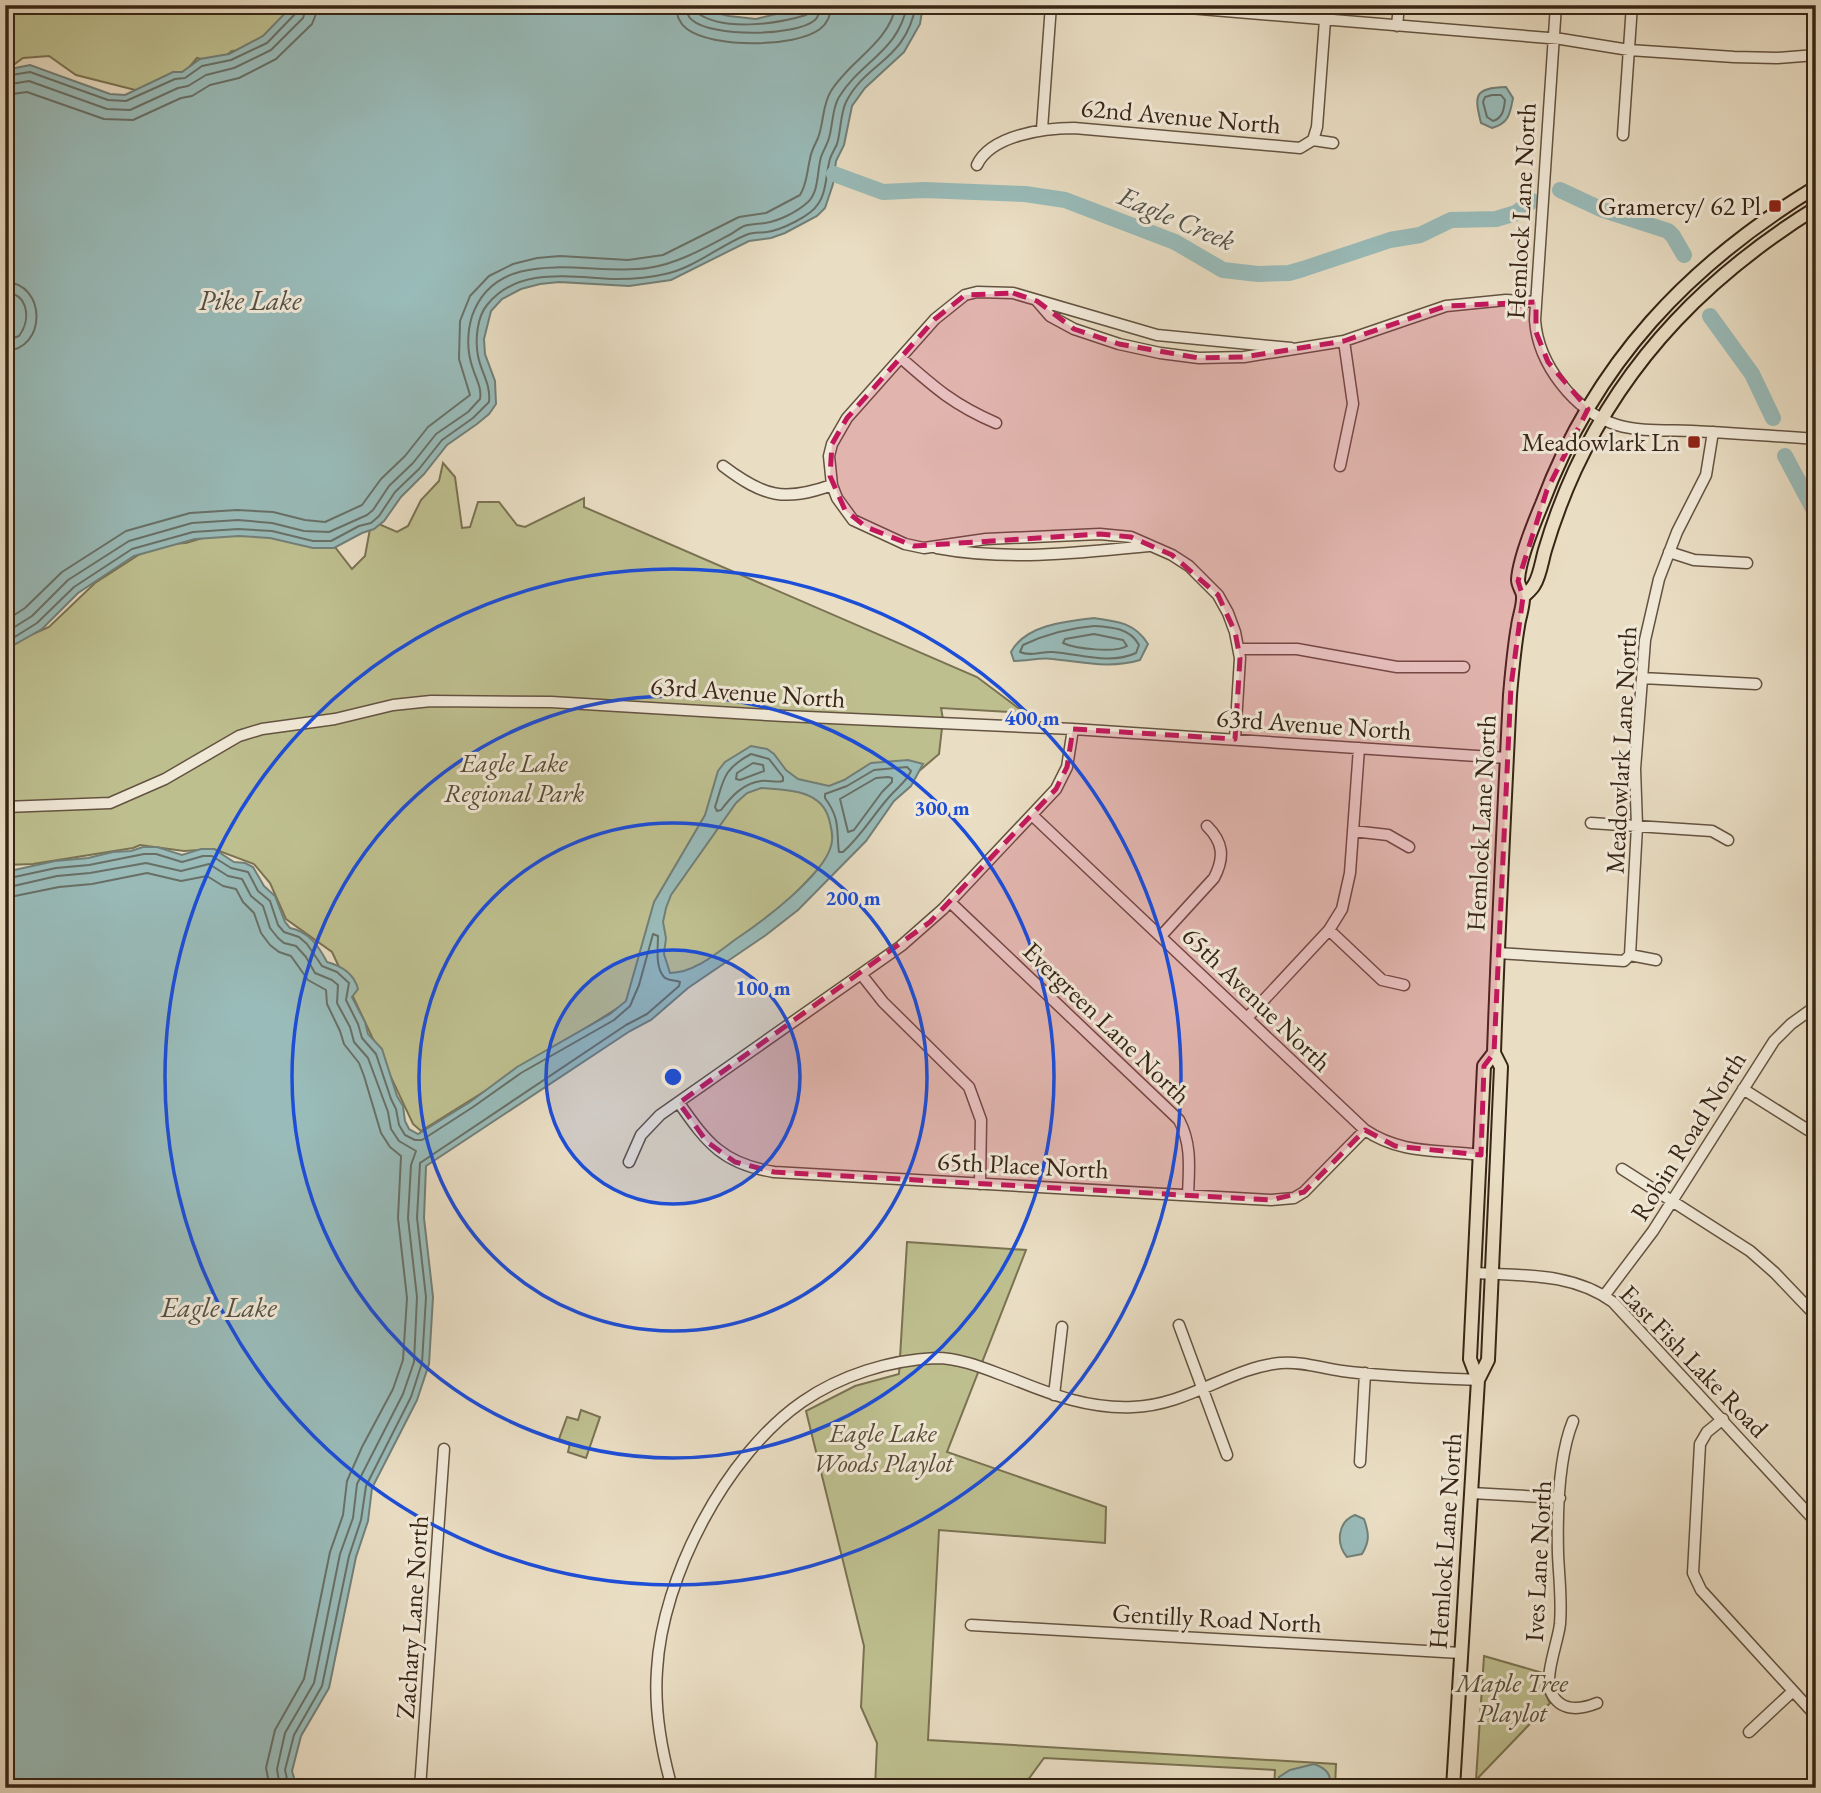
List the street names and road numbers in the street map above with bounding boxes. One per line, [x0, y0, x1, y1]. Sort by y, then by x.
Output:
street label: 62nd Avenue North [1080, 90, 1282, 142]
street label: Hemlock Lane North [1498, 102, 1544, 320]
street label: Meadowlark Lane North [1598, 625, 1644, 875]
street label: 63rd Avenue North [649, 668, 847, 716]
street label: 63rd Avenue North [1215, 700, 1413, 748]
street label: Hemlock Lane North [1458, 714, 1504, 932]
street label: 65th Avenue North [1175, 919, 1339, 1079]
street label: Evergreen Lane North [1016, 934, 1198, 1112]
street label: Robin Road North [1622, 1045, 1754, 1227]
street label: 65th Place North [936, 1144, 1110, 1186]
street label: East Fish Lake Road [1612, 1277, 1776, 1445]
street label: Hemlock Lane North [1420, 1432, 1470, 1650]
street label: Ives Lane North [1517, 1479, 1559, 1643]
street label: Zachary Lane North [388, 1514, 436, 1720]
street label: Gentilly Road North [1111, 1596, 1323, 1640]

